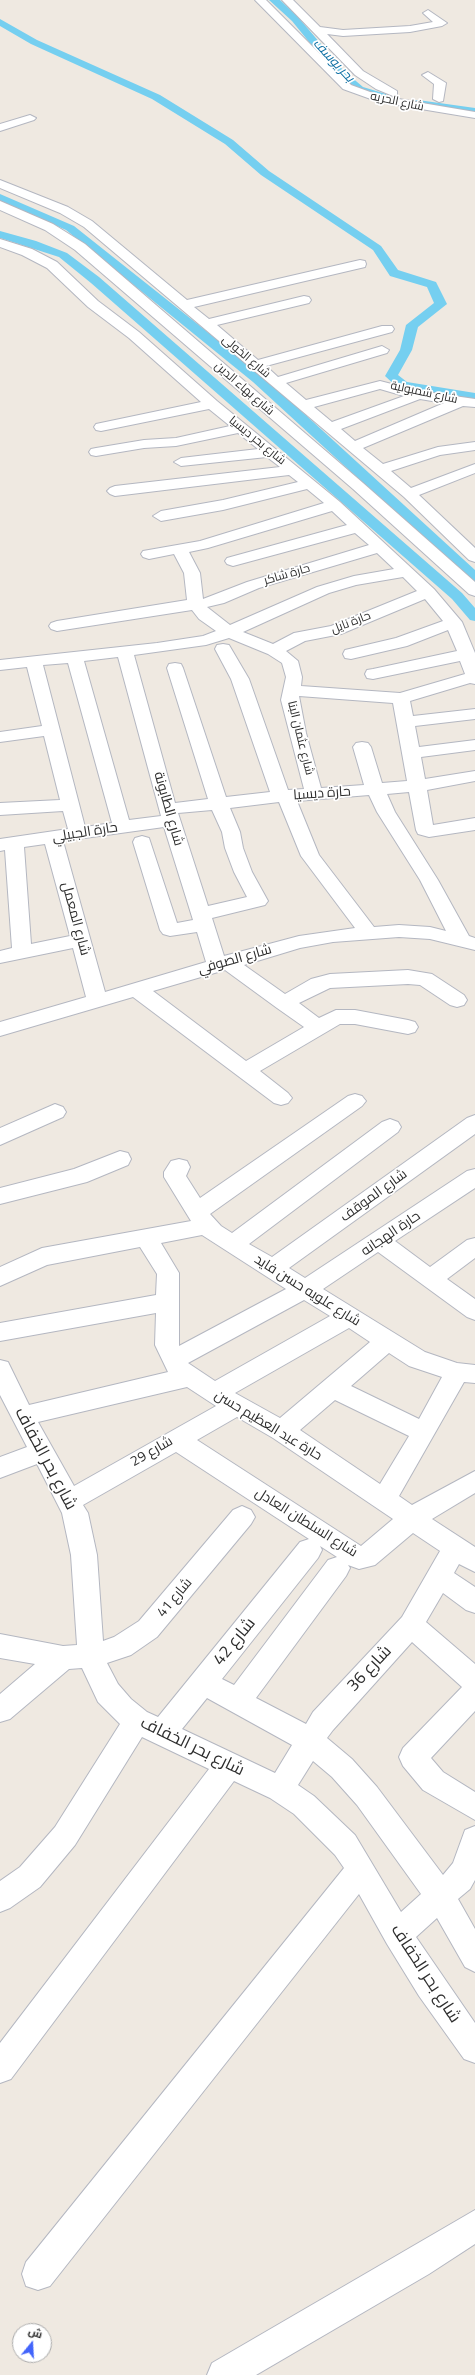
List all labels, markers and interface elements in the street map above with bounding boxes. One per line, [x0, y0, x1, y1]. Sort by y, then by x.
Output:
water label: بحر يوسف [309, 36, 357, 86]
street label: شارع الحريه [369, 89, 425, 115]
street label: شارع الخولى [219, 333, 273, 381]
street label: شارع بهاء الدين [211, 359, 277, 419]
street label: شارع شمبولية [389, 379, 459, 407]
street label: شارع بحر ديسيا [226, 414, 288, 468]
street label: حارة شاكر [262, 562, 312, 588]
street label: حارة نايل [329, 609, 373, 637]
street label: شارع عثمان البنا [284, 699, 316, 777]
street label: شارع الطابونة [149, 770, 187, 848]
street label: حارة ديسيا [293, 784, 351, 804]
street label: حارة الجبيلي [51, 820, 119, 846]
street label: شارع المعمل [57, 880, 93, 958]
street label: شارع الصوفي [196, 941, 274, 979]
street label: شارع الموقف [337, 1166, 411, 1226]
street label: حارة الهجانه [358, 1208, 424, 1260]
street label: شارع علويه حسن فايد [251, 1252, 363, 1330]
street label: حارة عبد العظيم حسن [211, 1387, 325, 1465]
street label: شارع بحر الخفاف [9, 1404, 81, 1514]
street label: شارع 29 [128, 1433, 176, 1471]
street label: شارع السلطان العادل [252, 1485, 360, 1561]
street label: شارع 41 [154, 1575, 196, 1621]
street label: شارع 42 [210, 1614, 260, 1670]
street label: شارع 36 [344, 1642, 396, 1696]
street label: شارع بحر الخفاف [137, 1713, 247, 1781]
street label: شارع بحر الخفاف [386, 1921, 464, 2027]
north arrow [12, 2323, 52, 2363]
text: ش [26, 2323, 45, 2342]

